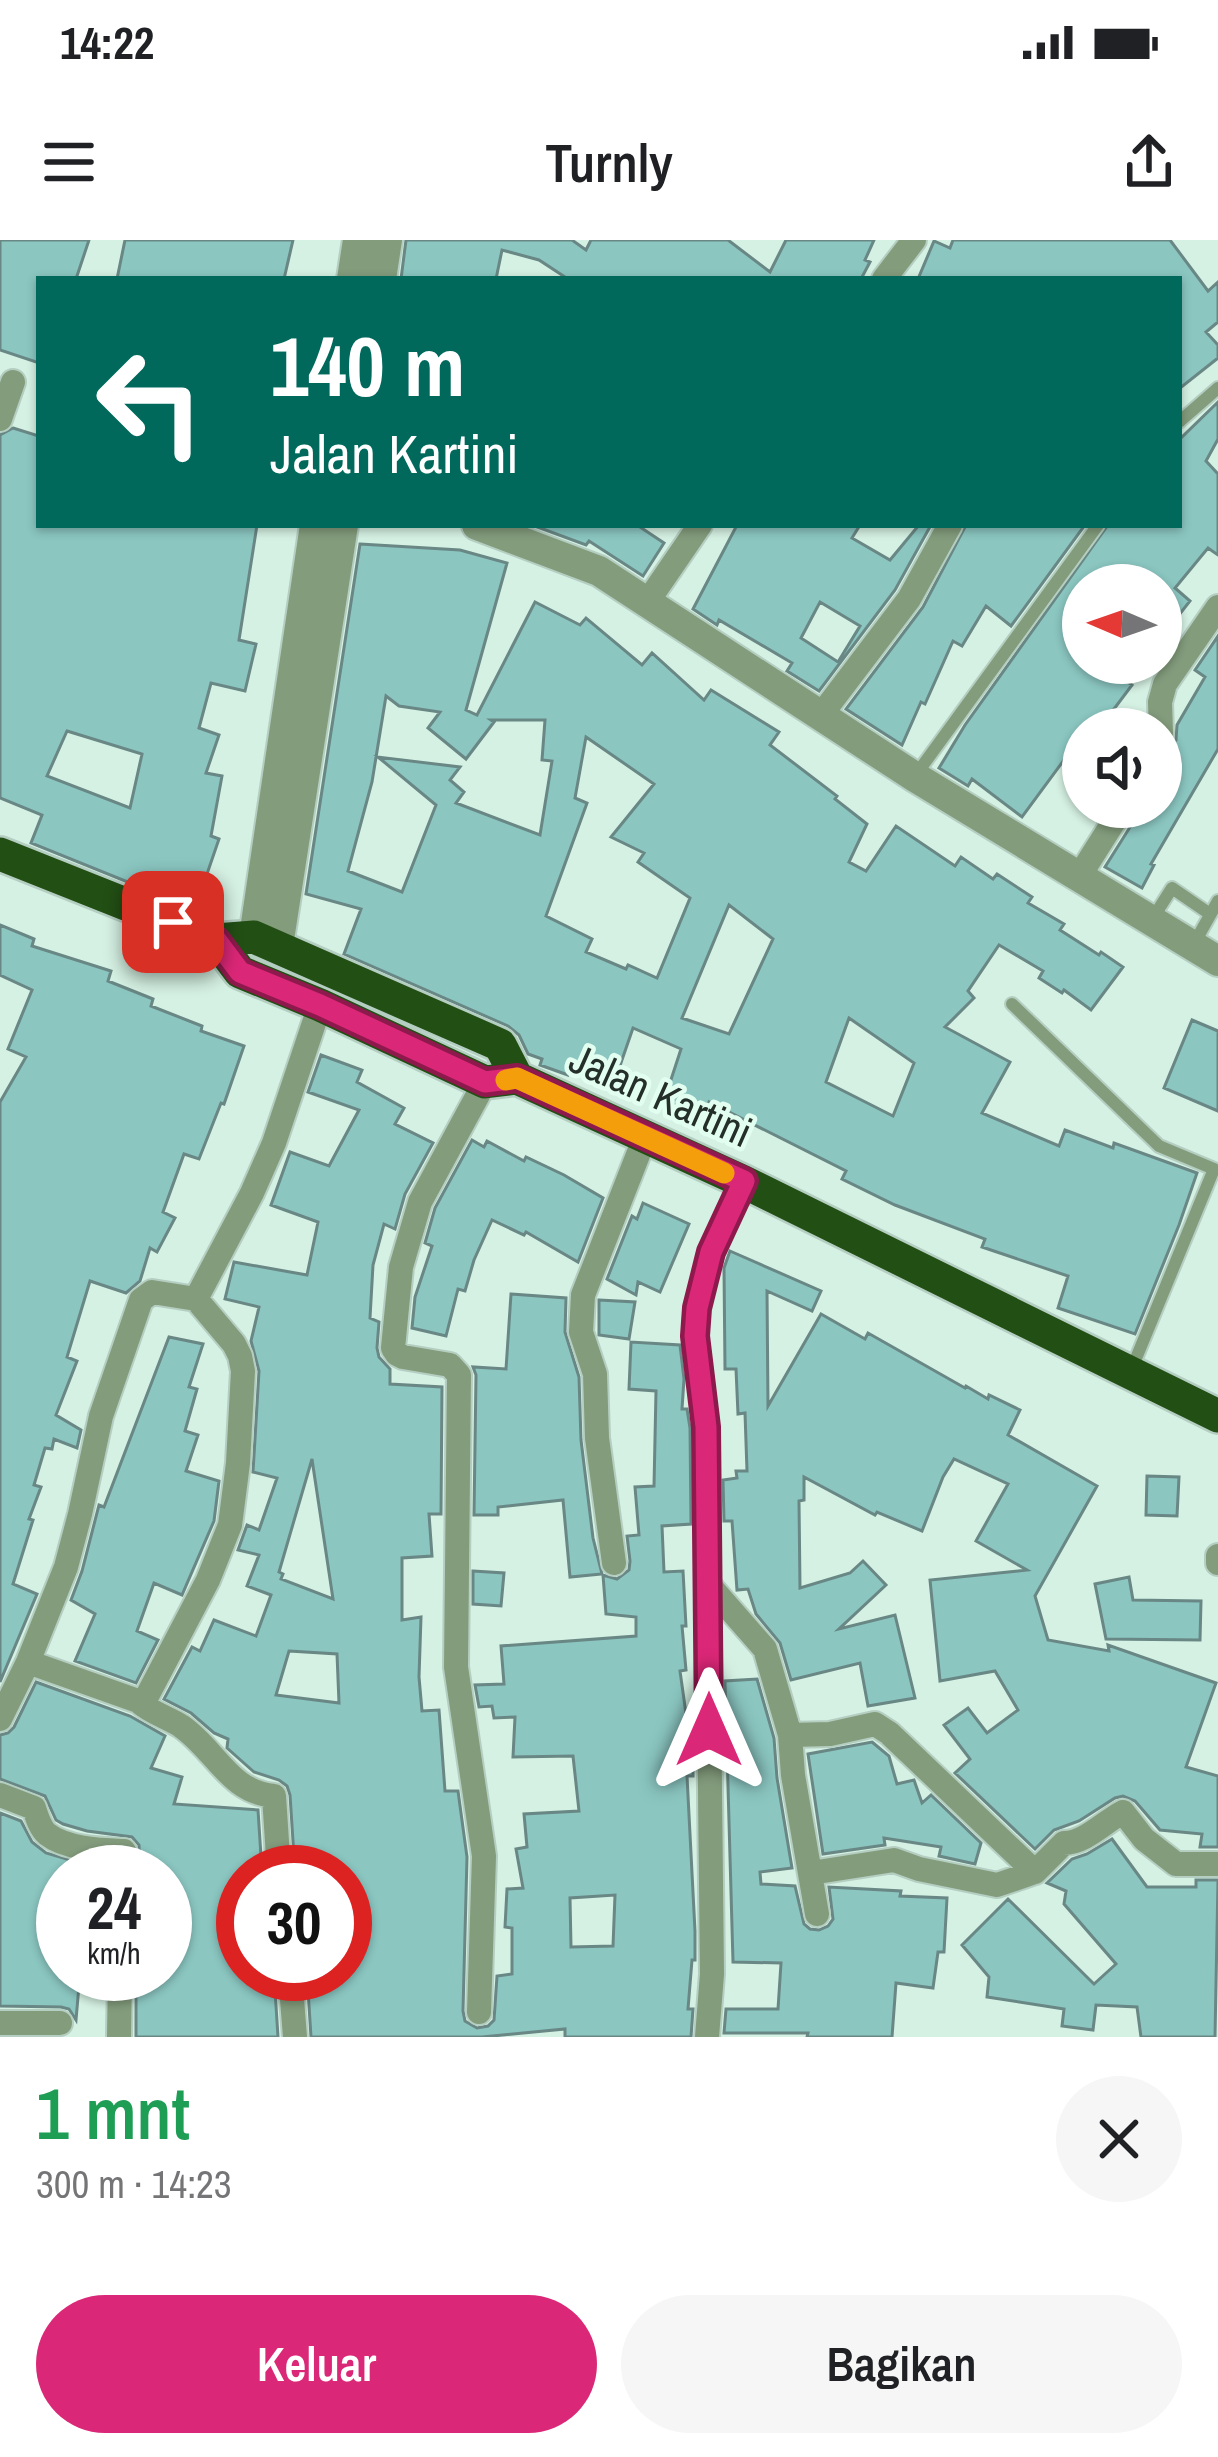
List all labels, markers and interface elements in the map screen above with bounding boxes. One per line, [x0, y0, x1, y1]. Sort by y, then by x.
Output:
text: 14:22 [60, 12, 154, 73]
text: Turnly [545, 126, 673, 199]
icon: menu [36, 129, 102, 195]
icon: share [1116, 129, 1182, 195]
text: 140 m [270, 309, 465, 422]
icon: left [72, 324, 228, 480]
text: Jalan Kartini [270, 417, 519, 490]
north arrow [1062, 564, 1182, 684]
map controls [1062, 564, 1182, 828]
button: sound [1062, 708, 1182, 828]
pin [122, 871, 224, 973]
icon: arrive [140, 889, 206, 955]
street label: Jalan Kartini [561, 1030, 761, 1160]
position arrow [646, 1667, 772, 1793]
speed limit sign: 30 [216, 1845, 372, 2001]
text: 24 [87, 1867, 141, 1948]
text: km/h [87, 1933, 141, 1973]
text: 1 mnt [36, 2064, 190, 2161]
button: close [1056, 2076, 1182, 2202]
text: 300 m · 14:23 [36, 2158, 232, 2210]
button: Keluar [36, 2295, 597, 2433]
button: Bagikan [621, 2295, 1182, 2433]

